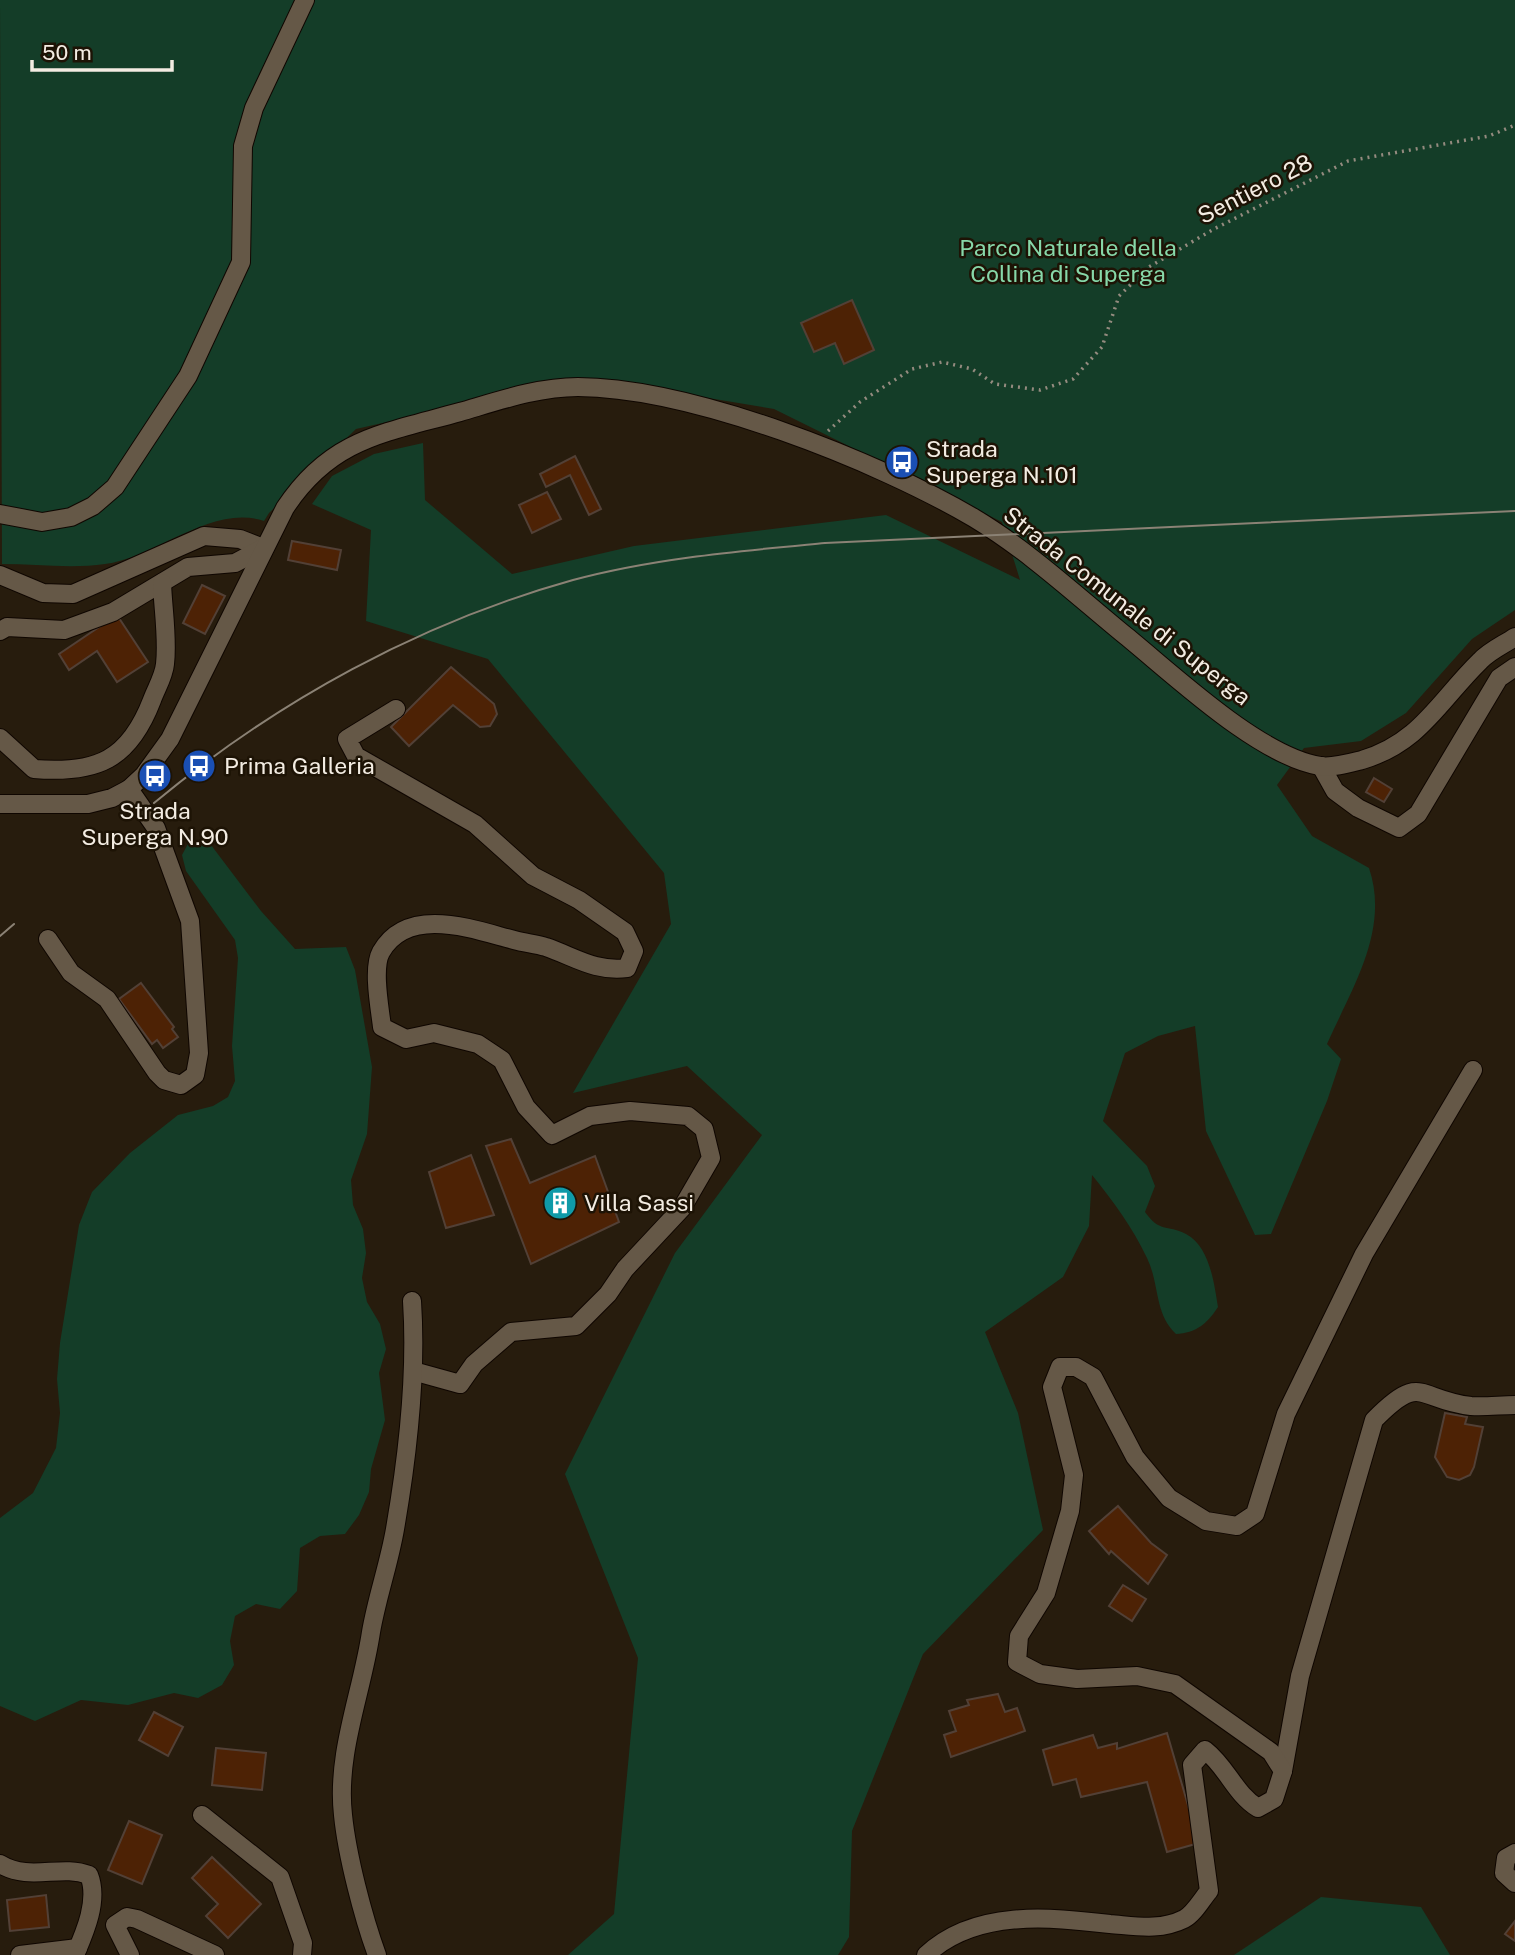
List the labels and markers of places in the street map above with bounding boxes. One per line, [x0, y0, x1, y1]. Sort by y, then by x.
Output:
place label: Strada Superga N.101 [926, 435, 1078, 488]
bus stop icon: Strada Superga N.101 [883, 443, 921, 481]
bus stop icon: Prima Galleria [180, 747, 218, 785]
place label: Prima Galleria [224, 752, 375, 779]
bus stop icon: Strada Superga N.90 [136, 757, 174, 795]
place label: Strada Superga N.90 [81, 797, 229, 850]
building icon: Villa Sassi [541, 1184, 579, 1222]
place label: Villa Sassi [584, 1189, 694, 1216]

